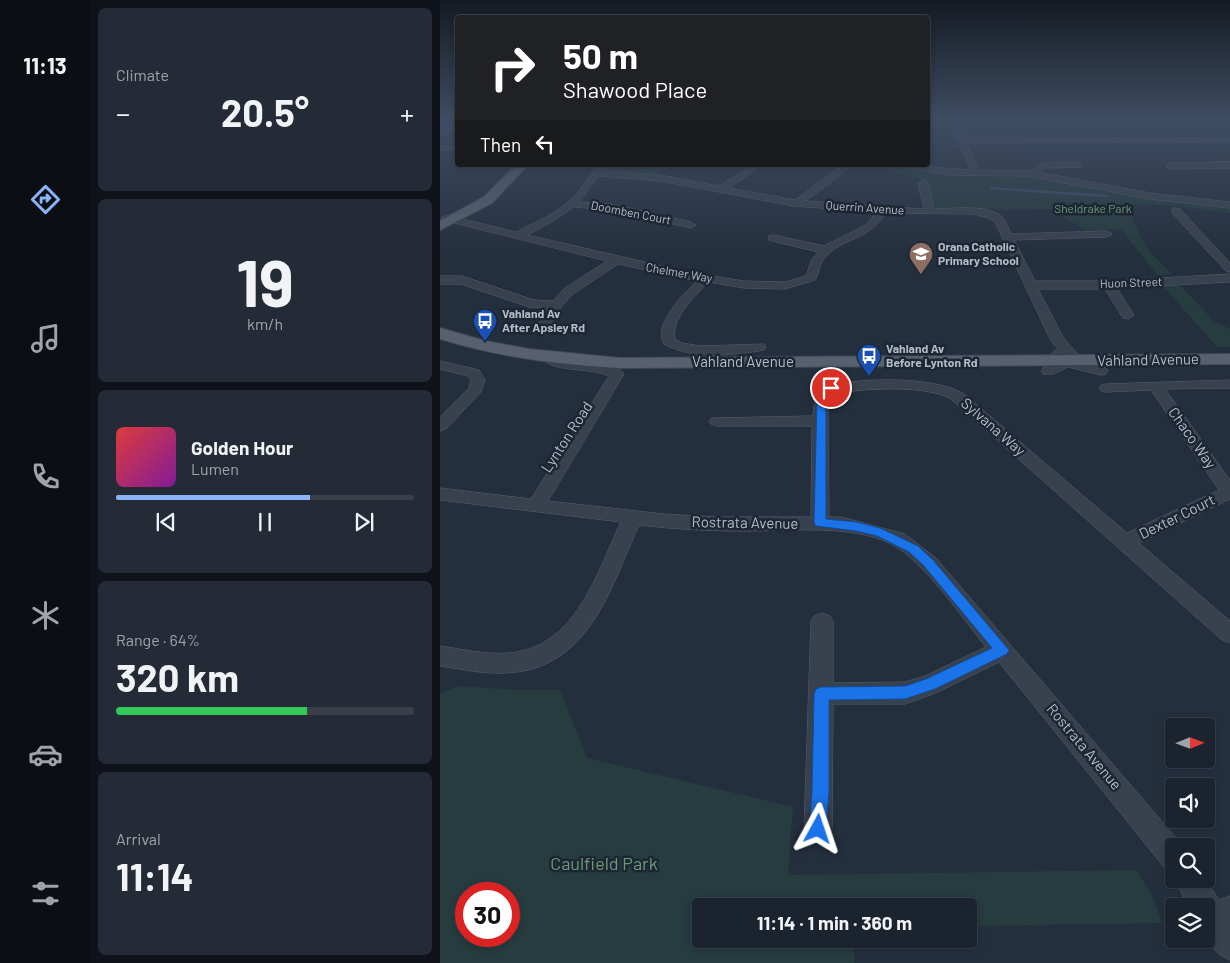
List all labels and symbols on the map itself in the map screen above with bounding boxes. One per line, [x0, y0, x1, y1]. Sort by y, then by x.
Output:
street label: Doomben Court [590, 197, 672, 227]
street label: Querrin Avenue [825, 197, 905, 217]
park label: Sheldrake Park [1054, 201, 1132, 215]
place label: Orana Catholic Primary School [938, 239, 1019, 267]
school or university icon: Orana Catholic Primary School [908, 241, 934, 275]
street label: Chelmer Way [645, 259, 714, 285]
street label: Huon Street [1100, 274, 1162, 290]
place label: Vahland Av After Apsley Rd [502, 306, 585, 334]
bus stop icon: Vahland Av After Apsley Rd [472, 308, 498, 342]
place label: Vahland Av Before Lynton Rd [886, 341, 978, 369]
bus stop icon: Vahland Av Before Lynton Rd [856, 343, 882, 377]
street label: Vahland Avenue [1097, 349, 1199, 369]
street label: Vahland Avenue [692, 352, 794, 370]
pin [810, 367, 852, 409]
street label: Sylvana Way [958, 393, 1030, 459]
street label: Lynton Road [537, 398, 596, 475]
street label: Chaco Way [1165, 403, 1221, 472]
street label: Dexter Court [1136, 490, 1218, 542]
street label: Rostrata Avenue [691, 512, 799, 532]
street label: Rostrata Avenue [1044, 700, 1126, 793]
north arrow [1165, 718, 1215, 768]
position arrow [791, 802, 843, 854]
park label: Caulfield Park [550, 852, 658, 874]
speed limit sign: 30 [455, 882, 520, 947]

